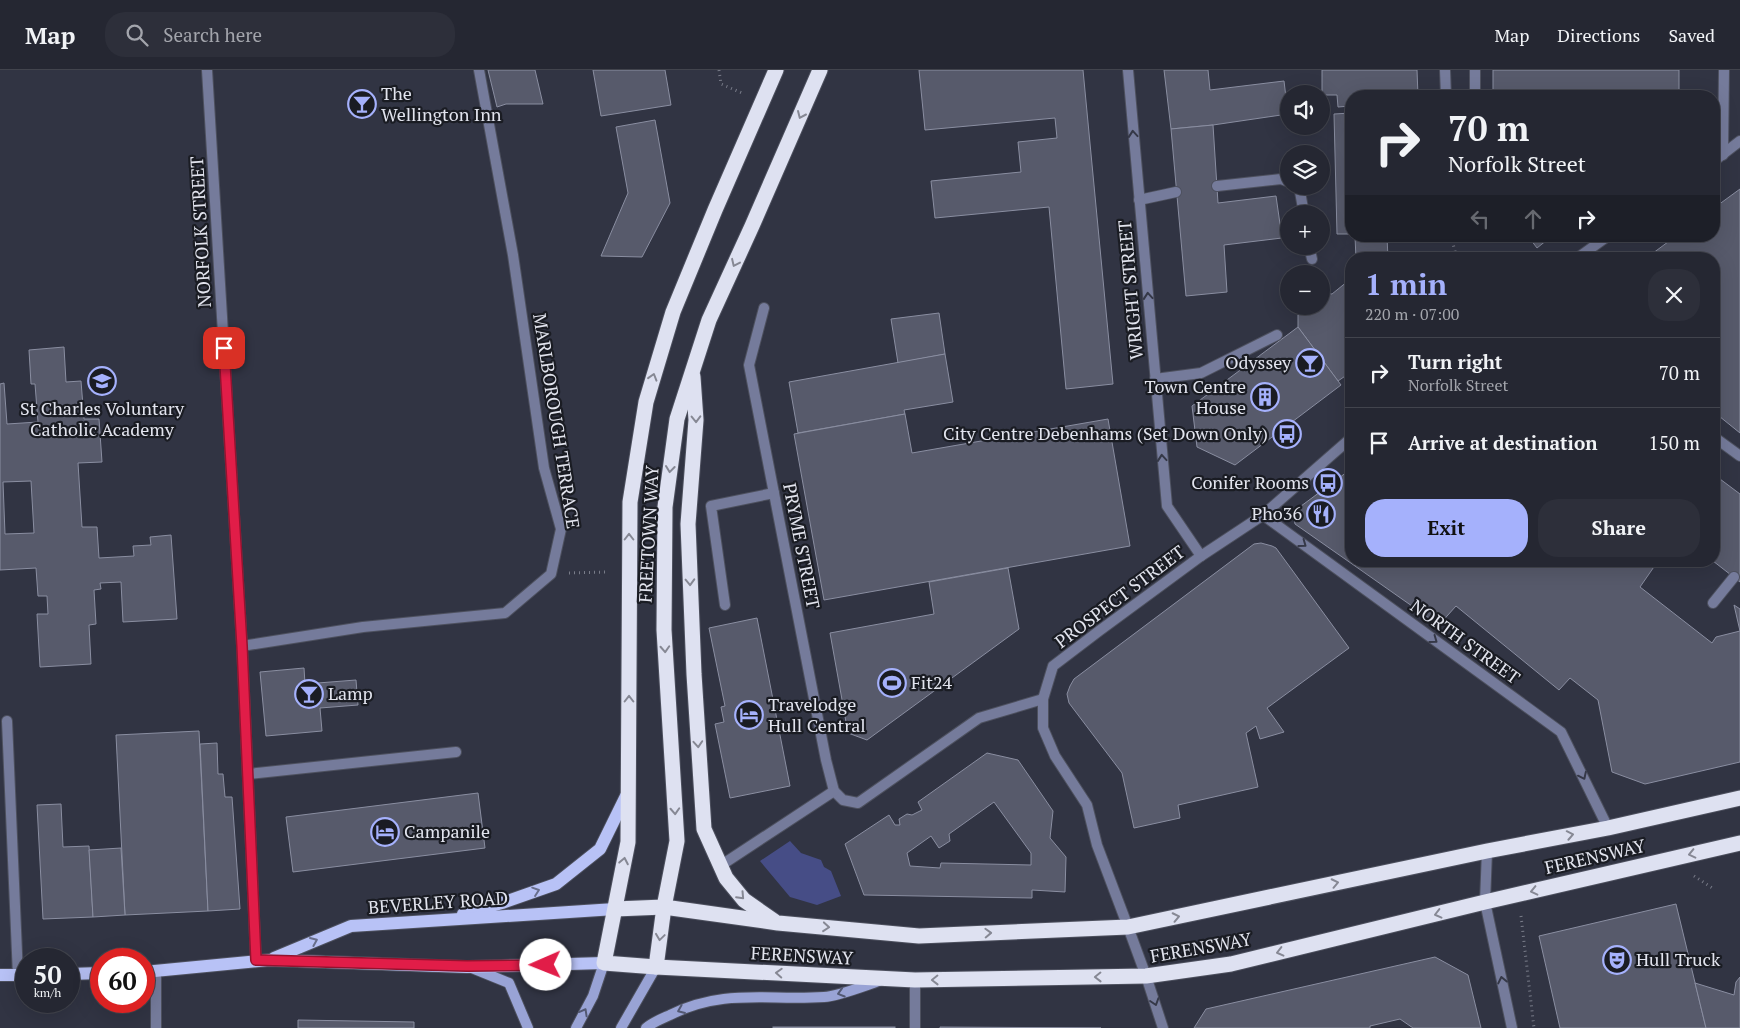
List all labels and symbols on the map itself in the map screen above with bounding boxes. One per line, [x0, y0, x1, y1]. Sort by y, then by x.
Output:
place label: The Wellington Inn [381, 81, 502, 126]
bar icon: The Wellington Inn [347, 89, 377, 119]
one-way arrow [796, 110, 807, 119]
one-way arrow [1128, 130, 1139, 138]
street label: NORFOLK STREET [184, 156, 216, 308]
street label: WRIGHT STREET [1112, 219, 1148, 361]
one-way arrow [731, 258, 741, 267]
one-way arrow [1143, 292, 1154, 300]
street label: MARLBOROUGH TERRACE [528, 311, 586, 530]
pin [203, 327, 245, 369]
bar icon: Odyssey [1295, 348, 1325, 378]
place label: Odyssey [1225, 350, 1292, 374]
school or university icon: St Charles Voluntary Catholic Academy [87, 366, 117, 396]
one-way arrow [648, 373, 658, 381]
place label: Town Centre House [1145, 374, 1246, 419]
building icon: Town Centre House [1250, 382, 1280, 412]
place label: St Charles Voluntary Catholic Academy [20, 396, 185, 441]
one-way arrow [691, 416, 701, 424]
bus stop icon: City Centre Debenhams (Set Down Only) [1272, 419, 1302, 449]
place label: City Centre Debenhams (Set Down Only) [943, 421, 1268, 445]
one-way arrow [1157, 454, 1168, 462]
street label: FREETOWN WAY [632, 464, 664, 603]
one-way arrow [665, 466, 676, 474]
bus stop icon: Conifer Rooms [1313, 468, 1343, 498]
place label: Conifer Rooms [1191, 470, 1309, 494]
street label: PRYME STREET [778, 481, 826, 611]
restaurant icon: Pho36 [1306, 499, 1336, 529]
place label: Pho36 [1252, 501, 1302, 525]
one-way arrow [624, 533, 634, 540]
one-way arrow [1297, 538, 1307, 547]
street label: PROSPECT STREET [1050, 539, 1189, 653]
one-way arrow [685, 578, 696, 586]
street label: NORTH STREET [1406, 593, 1525, 689]
one-way arrow [1428, 634, 1438, 643]
one-way arrow [660, 645, 671, 653]
sports icon: Fit24 [877, 668, 907, 698]
place label: Fit24 [911, 670, 952, 694]
bar icon: Lamp [294, 679, 324, 709]
place label: Lamp [328, 681, 373, 705]
place label: Travelodge Hull Central [768, 692, 866, 737]
one-way arrow [624, 695, 634, 703]
hotel icon: Travelodge Hull Central [734, 700, 764, 730]
one-way arrow [693, 740, 704, 748]
one-way arrow [1576, 771, 1587, 780]
one-way arrow [670, 807, 681, 815]
hotel icon: Campanile [370, 817, 400, 847]
place label: Campanile [404, 819, 490, 843]
one-way arrow [1565, 831, 1574, 841]
street label: FERENSWAY [1542, 833, 1648, 879]
one-way arrow [1688, 848, 1697, 859]
one-way arrow [619, 857, 629, 866]
one-way arrow [1330, 879, 1339, 889]
street label: BEVERLEY ROAD [367, 885, 509, 919]
one-way arrow [1530, 885, 1539, 896]
one-way arrow [531, 887, 540, 897]
one-way arrow [735, 890, 744, 899]
one-way arrow [1433, 908, 1442, 919]
one-way arrow [1171, 912, 1180, 923]
one-way arrow [823, 922, 831, 933]
street label: FERENSWAY [1148, 926, 1254, 968]
one-way arrow [985, 927, 993, 938]
one-way arrow [656, 933, 666, 942]
one-way arrow [309, 937, 318, 948]
position arrow [519, 938, 571, 990]
street label: FERENSWAY [750, 940, 854, 970]
theatre icon: Hull Truck [1602, 945, 1632, 975]
one-way arrow [1276, 946, 1285, 957]
place label: Hull Truck [1636, 947, 1721, 971]
speed limit sign: 60 [90, 948, 155, 1013]
one-way arrow [775, 968, 783, 979]
one-way arrow [1093, 972, 1101, 982]
one-way arrow [931, 975, 938, 985]
one-way arrow [1497, 976, 1508, 985]
one-way arrow [837, 987, 846, 997]
one-way arrow [1149, 998, 1159, 1006]
one-way arrow [677, 1003, 686, 1014]
one-way arrow [578, 1008, 588, 1017]

